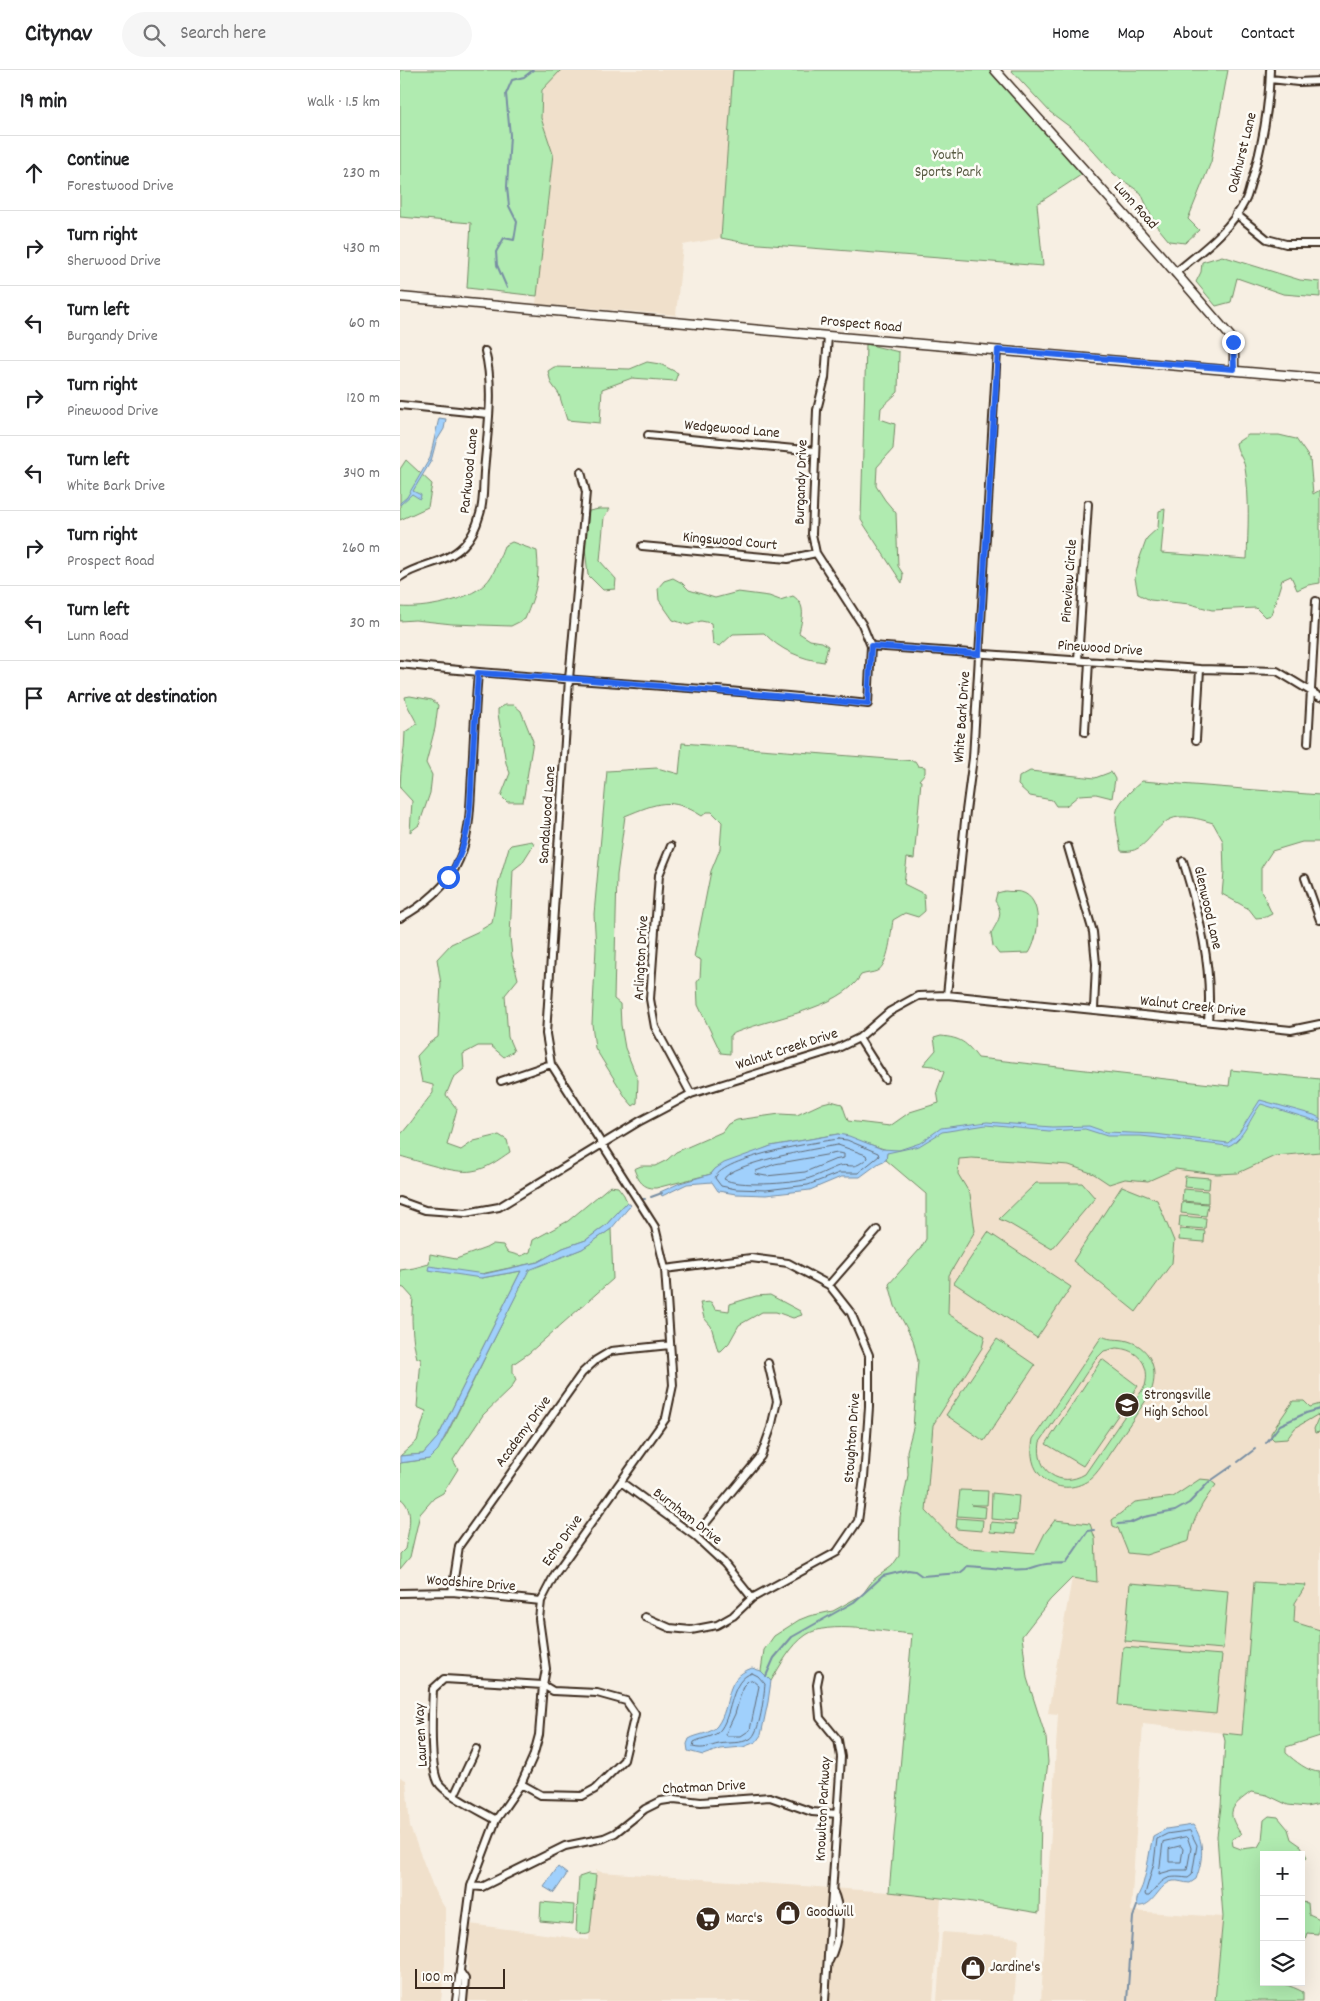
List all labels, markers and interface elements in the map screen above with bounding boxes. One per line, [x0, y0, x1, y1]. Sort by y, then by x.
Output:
search box [122, 12, 472, 57]
text: Citynav [25, 18, 92, 52]
icon: search [140, 21, 168, 49]
text: Search here [180, 21, 266, 48]
text: Home [1052, 22, 1089, 47]
text: Map [1117, 22, 1145, 47]
text: About [1173, 22, 1213, 47]
text: Contact [1241, 22, 1295, 47]
text: 19 min [20, 88, 67, 118]
text: Walk · 1.5 km [307, 91, 380, 114]
street label: Oakhurst Lane [1222, 110, 1264, 196]
park label: Youth Sports Park [915, 145, 981, 184]
text: Continue [67, 148, 129, 175]
icon: ahead [20, 159, 48, 187]
text: 230 m [343, 162, 380, 185]
text: Forestwood Drive [67, 175, 173, 198]
street label: Lunn Road [1107, 177, 1163, 235]
text: Turn right [67, 223, 138, 250]
icon: right [20, 234, 48, 262]
text: 430 m [343, 237, 380, 260]
text: Sherwood Drive [67, 250, 161, 273]
text: Turn left [67, 298, 130, 325]
icon: left [20, 309, 48, 337]
street label: Prospect Road [819, 310, 903, 340]
text: 60 m [349, 312, 380, 335]
text: Burgandy Drive [67, 325, 158, 348]
route end [1222, 331, 1245, 354]
text: Turn right [67, 373, 138, 400]
icon: right [20, 384, 48, 412]
text: 120 m [346, 387, 380, 410]
text: Pinewood Drive [67, 400, 158, 423]
street label: Wedgewood Lane [683, 415, 781, 445]
street label: Parkwood Lane [455, 427, 485, 515]
street label: Burgandy Drive [790, 439, 814, 525]
text: Turn left [67, 448, 130, 475]
icon: left [20, 459, 48, 487]
text: 340 m [343, 462, 380, 485]
text: White Bark Drive [67, 475, 165, 498]
text: Turn right [67, 523, 138, 550]
street label: Kingswood Court [682, 527, 779, 557]
icon: right [20, 534, 48, 562]
text: 260 m [342, 537, 380, 560]
street label: Pineview Circle [1056, 538, 1084, 624]
text: Prospect Road [67, 550, 154, 573]
text: Turn left [67, 598, 130, 625]
icon: left [20, 609, 48, 637]
text: 30 m [350, 612, 380, 635]
text: Lunn Road [67, 625, 129, 648]
street label: Pinewood Drive [1057, 635, 1144, 663]
street label: White Bark Drive [949, 670, 977, 764]
icon: arrive [20, 684, 48, 712]
text: Arrive at destination [67, 685, 217, 712]
street label: Sandalwood Lane [534, 765, 562, 865]
street label: Glenwood Lane [1187, 864, 1227, 952]
route start [437, 866, 460, 889]
street label: Arlington Drive [629, 915, 655, 1001]
street label: Walnut Creek Drive [1139, 991, 1247, 1024]
street label: Walnut Creek Drive [733, 1023, 841, 1077]
place label: Strongsville High School [1144, 1385, 1211, 1424]
street label: Academy Drive [491, 1391, 558, 1472]
street label: Stoughton Drive [839, 1392, 867, 1484]
school or university icon: Strongsville High School [1114, 1392, 1140, 1418]
street label: Burnham Drive [648, 1483, 727, 1551]
street label: Echo Drive [537, 1510, 589, 1571]
street label: Woodshire Drive [426, 1570, 517, 1598]
street label: Lauren Way [409, 1702, 435, 1767]
street label: Knowlton Parkway [810, 1755, 838, 1862]
street label: Chatman Drive [662, 1775, 747, 1801]
map controls [1260, 1851, 1305, 1986]
button: + [1260, 1851, 1305, 1896]
button: − [1260, 1896, 1305, 1941]
shop icon: Goodwill [775, 1900, 801, 1926]
place label: Goodwill [806, 1902, 854, 1924]
supermarket icon: Marc's [695, 1906, 721, 1932]
place label: Marc's [726, 1908, 763, 1930]
button: layers [1260, 1941, 1305, 1986]
shop icon: Jardine's [960, 1955, 986, 1981]
place label: Jardine's [990, 1957, 1041, 1979]
scale bar [415, 1966, 505, 1989]
text: 100 m [422, 1968, 453, 1988]

